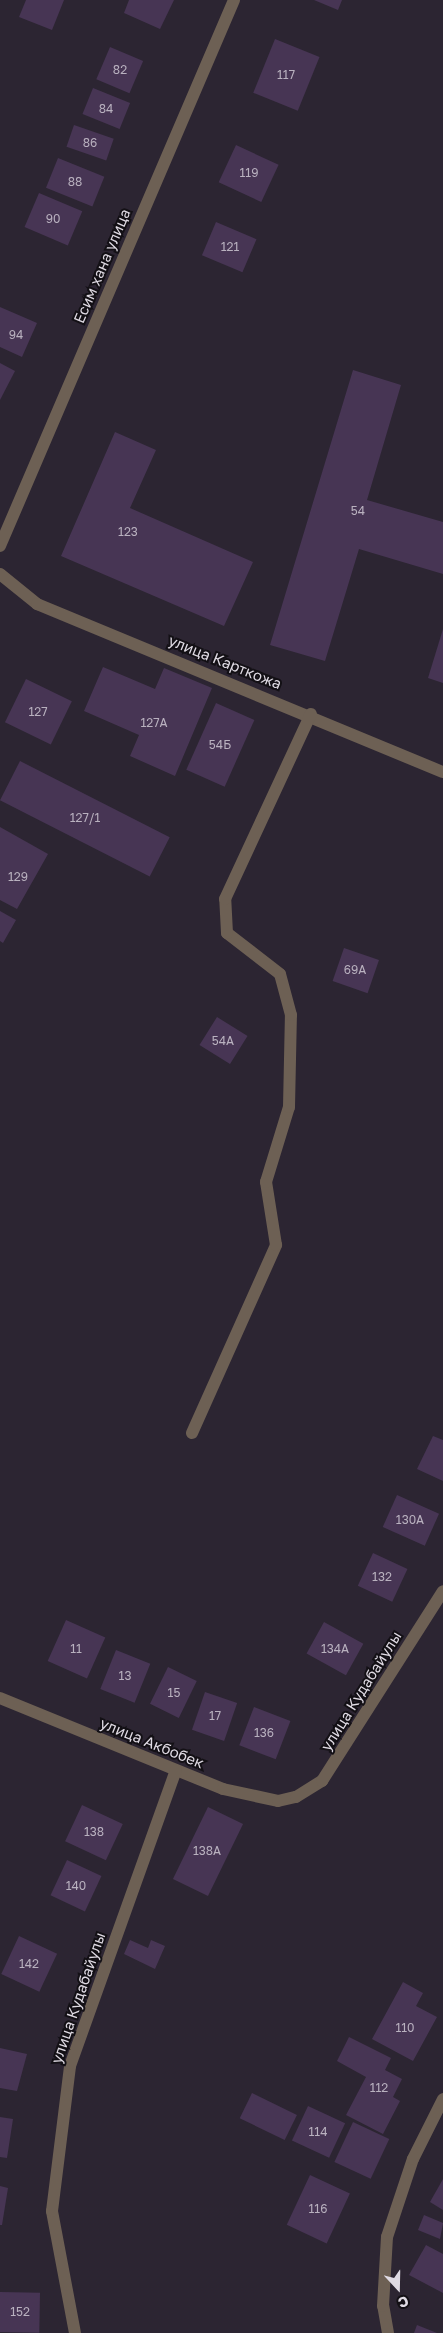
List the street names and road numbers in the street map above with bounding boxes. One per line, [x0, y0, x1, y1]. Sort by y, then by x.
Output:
street label: Есим хана улица [70, 206, 134, 326]
street label: улица Карткожа [166, 631, 284, 693]
street label: улица Кудабайулы [317, 1628, 405, 1754]
street label: улица Акбобек [97, 1714, 207, 1772]
street label: улица Кудабайулы [47, 1930, 109, 2066]

